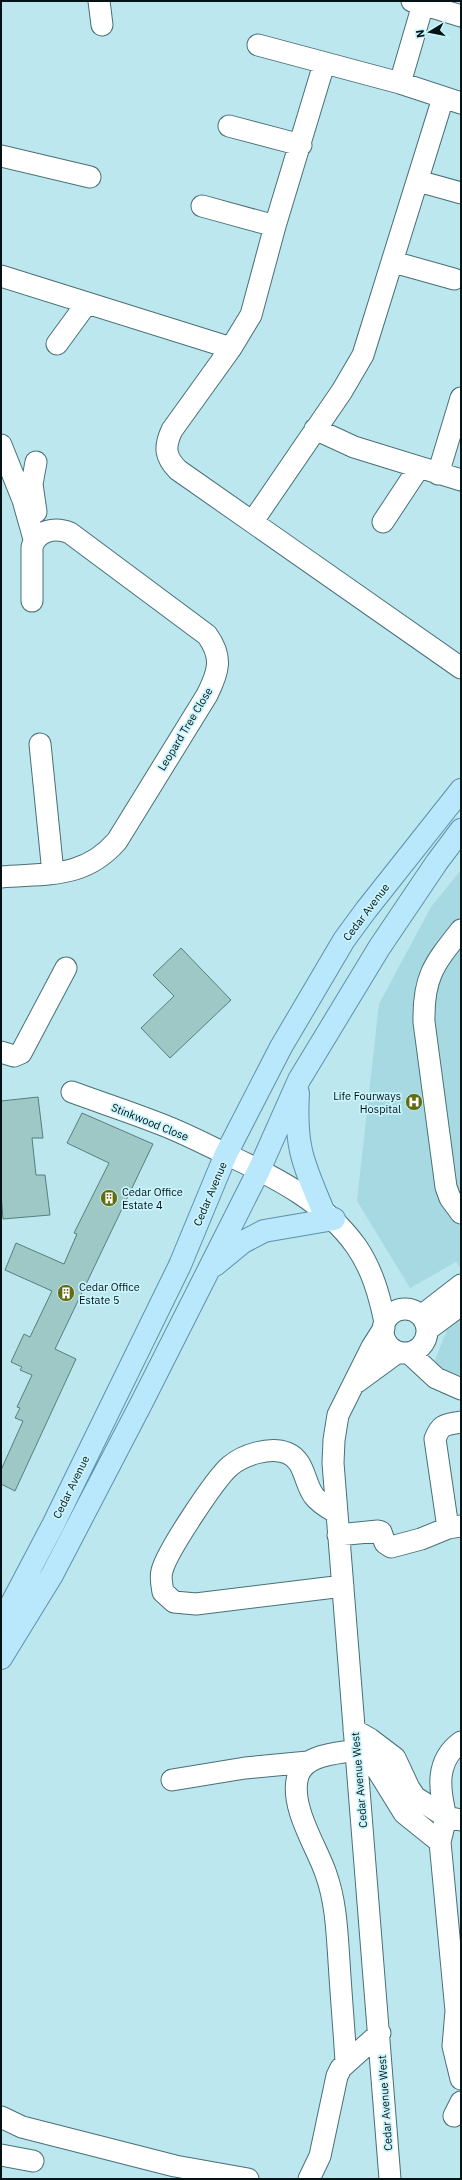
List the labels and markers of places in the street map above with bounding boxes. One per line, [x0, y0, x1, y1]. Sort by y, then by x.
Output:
place label: Life Fourways Hospital [333, 1089, 401, 1116]
hospital icon: Life Fourways Hospital [404, 1092, 424, 1112]
place label: Cedar Office Estate 4 [122, 1185, 183, 1212]
building icon: Cedar Office Estate 4 [99, 1188, 119, 1208]
place label: Cedar Office Estate 5 [79, 1280, 140, 1307]
building icon: Cedar Office Estate 5 [56, 1283, 76, 1303]

